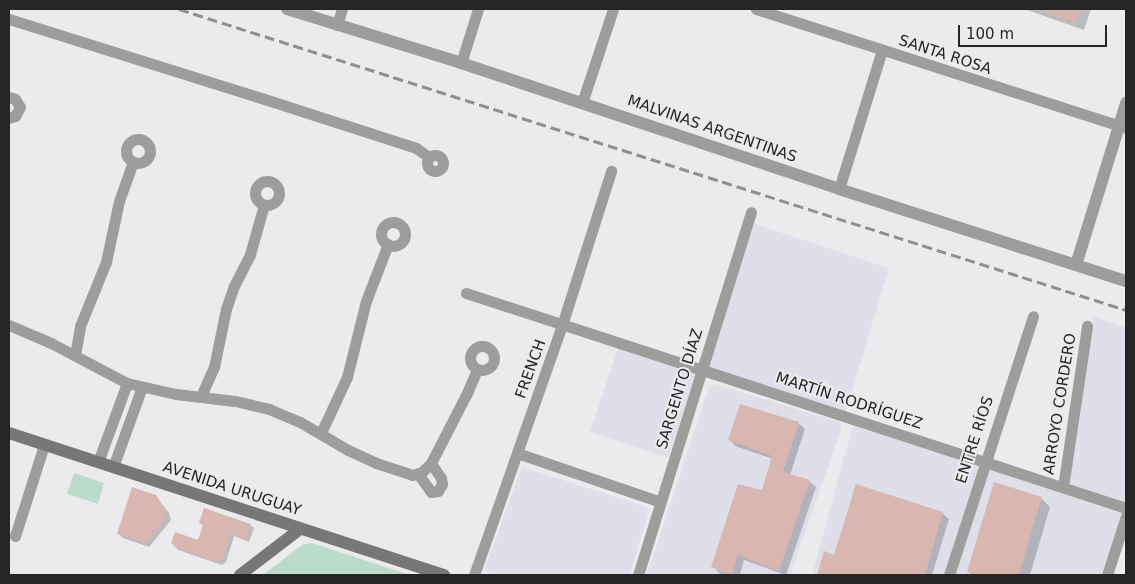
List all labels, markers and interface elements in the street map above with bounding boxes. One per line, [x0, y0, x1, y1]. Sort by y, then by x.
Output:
scale bar [960, 15, 1109, 47]
text: 100 m [966, 25, 1014, 43]
street label: SANTA ROSA [896, 32, 994, 78]
street label: MALVINAS ARGENTINAS [625, 92, 799, 166]
street label: SARGENTO DÍAZ [653, 327, 707, 451]
street label: ARROYO CORDERO [1040, 332, 1080, 476]
street label: FRENCH [512, 337, 550, 401]
street label: MARTÍN RODRÍGUEZ [773, 369, 925, 433]
street label: ENTRE RÍOS [952, 394, 998, 486]
street label: AVENIDA URUGUAY [161, 458, 303, 520]

